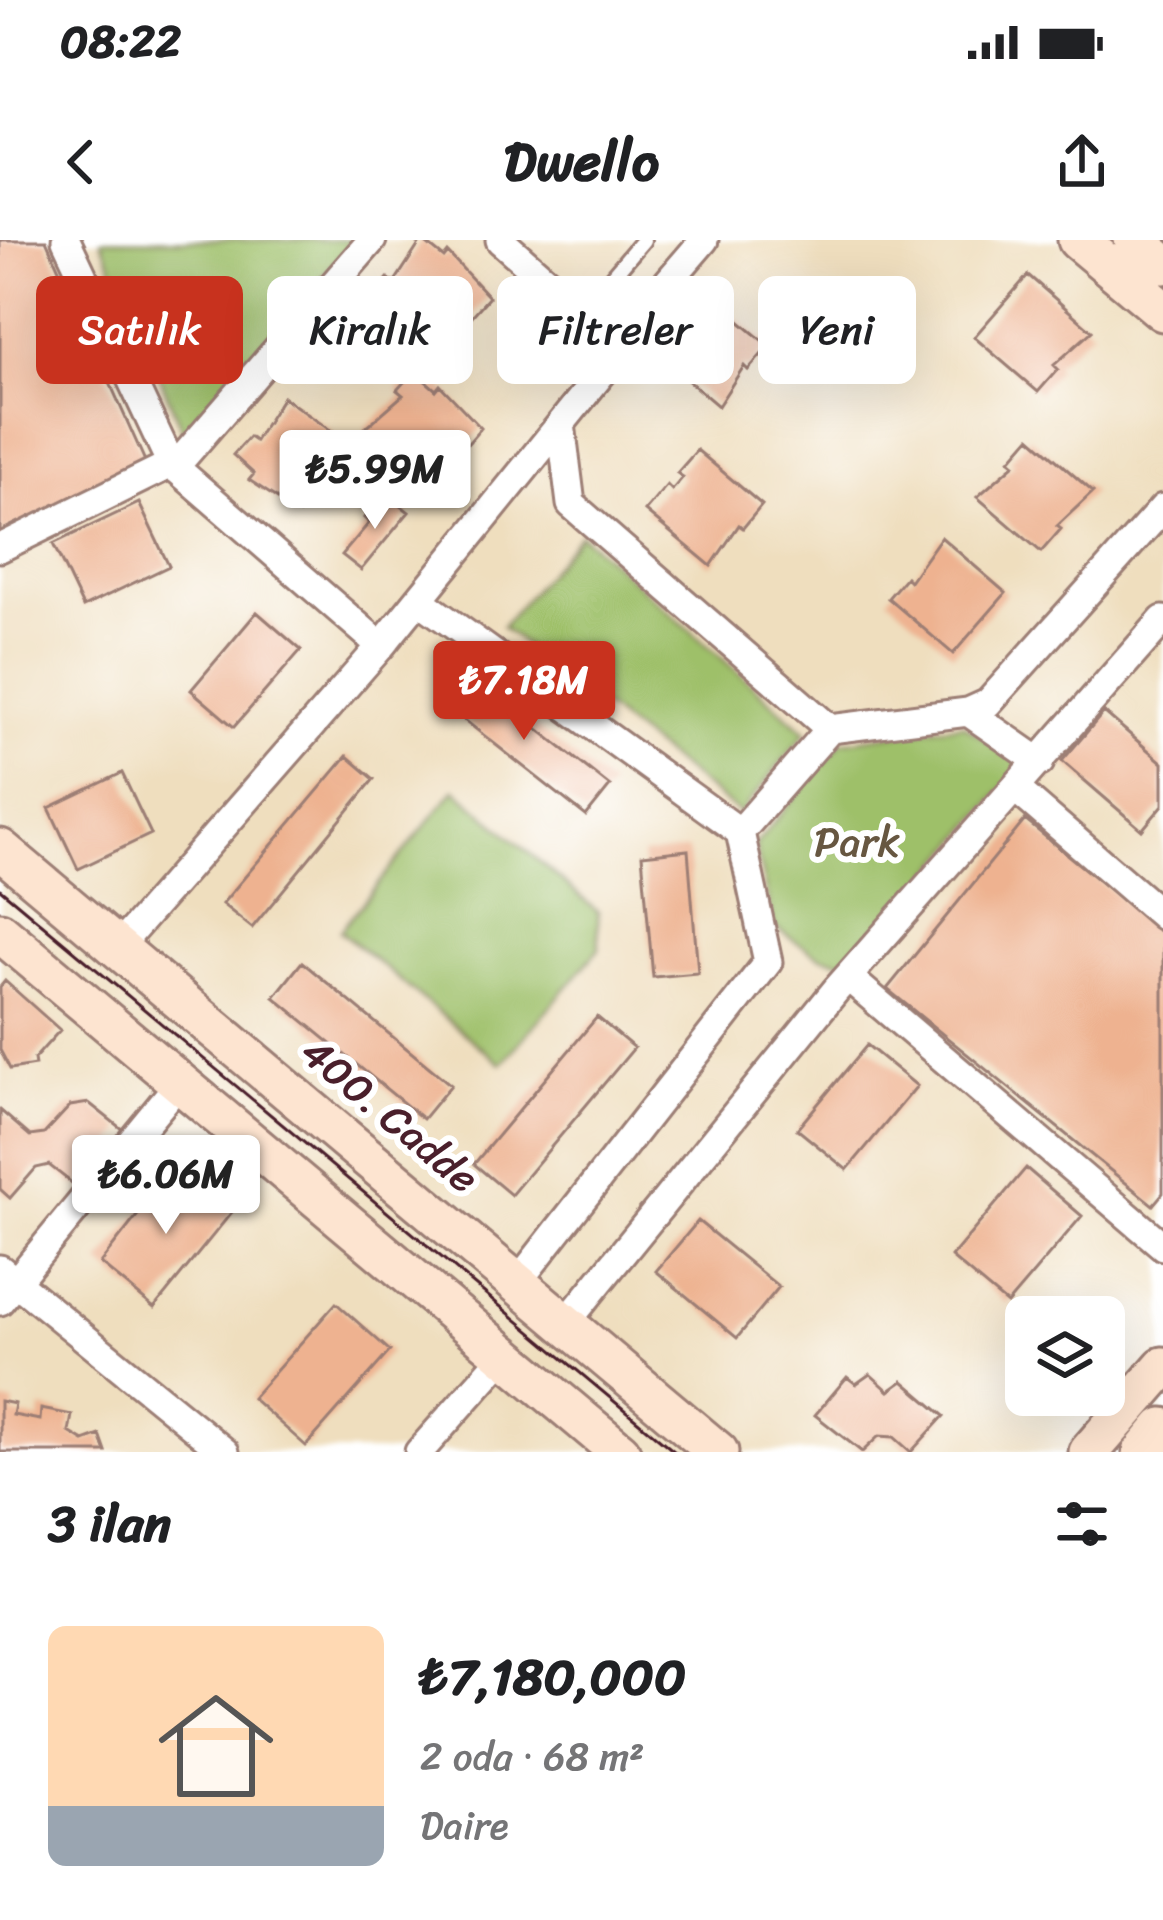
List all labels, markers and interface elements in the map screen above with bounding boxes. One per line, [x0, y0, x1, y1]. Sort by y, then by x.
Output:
text: 08:22 [60, 2, 181, 82]
text: Dwello [504, 114, 659, 210]
icon: back [48, 129, 114, 195]
icon: share [1049, 129, 1115, 195]
chip: Satılık [36, 276, 243, 384]
chip: Kiralık [267, 276, 473, 384]
chip: Filtreler [497, 276, 734, 384]
chip: Yeni [758, 276, 916, 384]
pin: ₺5.99M [277, 430, 473, 532]
text: ₺5.99M [307, 434, 443, 503]
pin: ₺7.18M [426, 641, 622, 743]
text: ₺7.18M [460, 645, 588, 714]
park label: Park [814, 805, 900, 879]
street label: 400. Cadde [283, 1017, 497, 1213]
pin: ₺6.06M [68, 1135, 264, 1237]
text: ₺6.06M [99, 1139, 233, 1208]
map controls [1005, 1296, 1125, 1416]
button: layers [1005, 1296, 1125, 1416]
text: 3 ilan [48, 1479, 171, 1569]
icon: filters [1049, 1491, 1115, 1557]
text: ₺7,180,000 [420, 1632, 686, 1722]
icon: home [144, 1674, 288, 1818]
text: 2 oda · 68 m² [420, 1722, 644, 1791]
text: Daire [420, 1791, 508, 1860]

